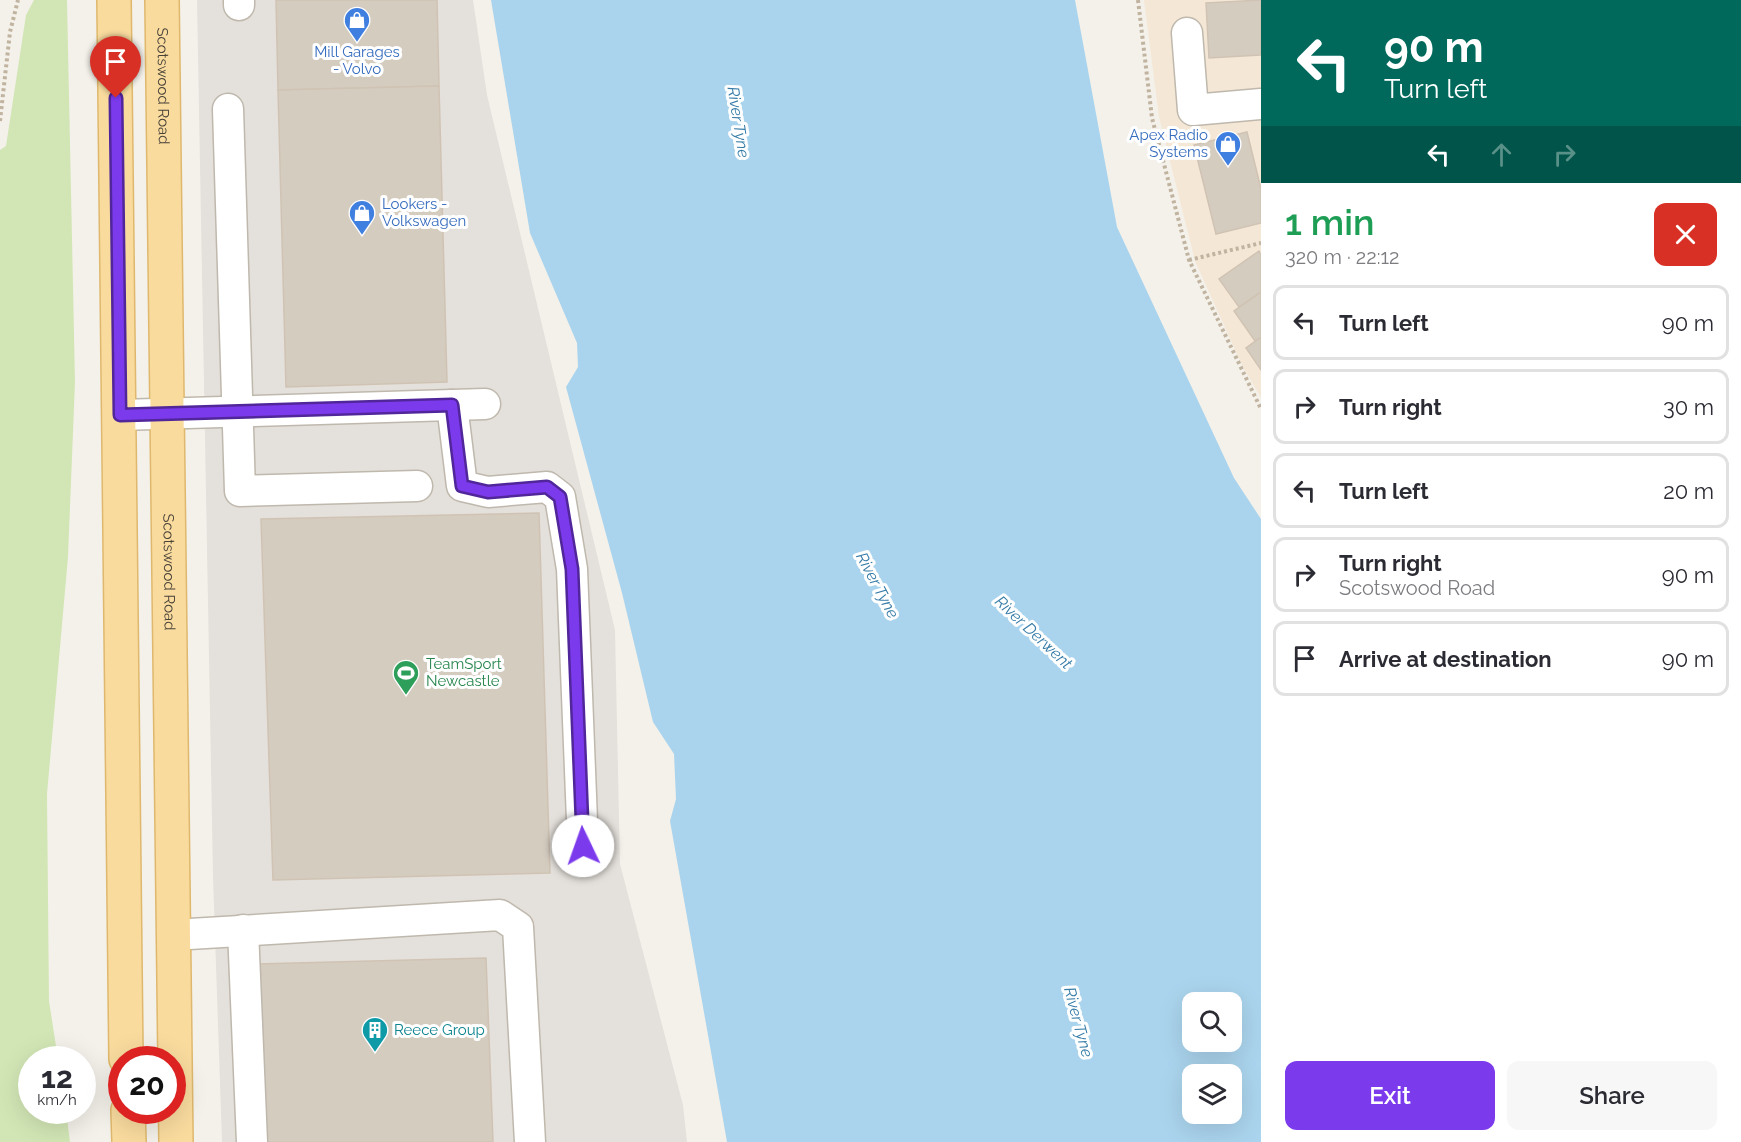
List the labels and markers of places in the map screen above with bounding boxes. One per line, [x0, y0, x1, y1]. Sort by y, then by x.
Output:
shop icon: Mill Garages - Volvo [342, 5, 372, 43]
pin [90, 36, 141, 98]
place label: Mill Garages - Volvo [314, 43, 400, 78]
place label: Apex Radio Systems [1129, 126, 1208, 161]
shop icon: Apex Radio Systems [1213, 129, 1243, 167]
place label: Lookers - Volkswagen [382, 195, 466, 230]
shop icon: Lookers - Volkswagen [347, 198, 377, 236]
place label: TeamSport Newcastle [426, 655, 502, 690]
sports icon: TeamSport Newcastle [391, 658, 421, 696]
building icon: Reece Group [360, 1015, 390, 1053]
place label: Reece Group [394, 1021, 485, 1039]

